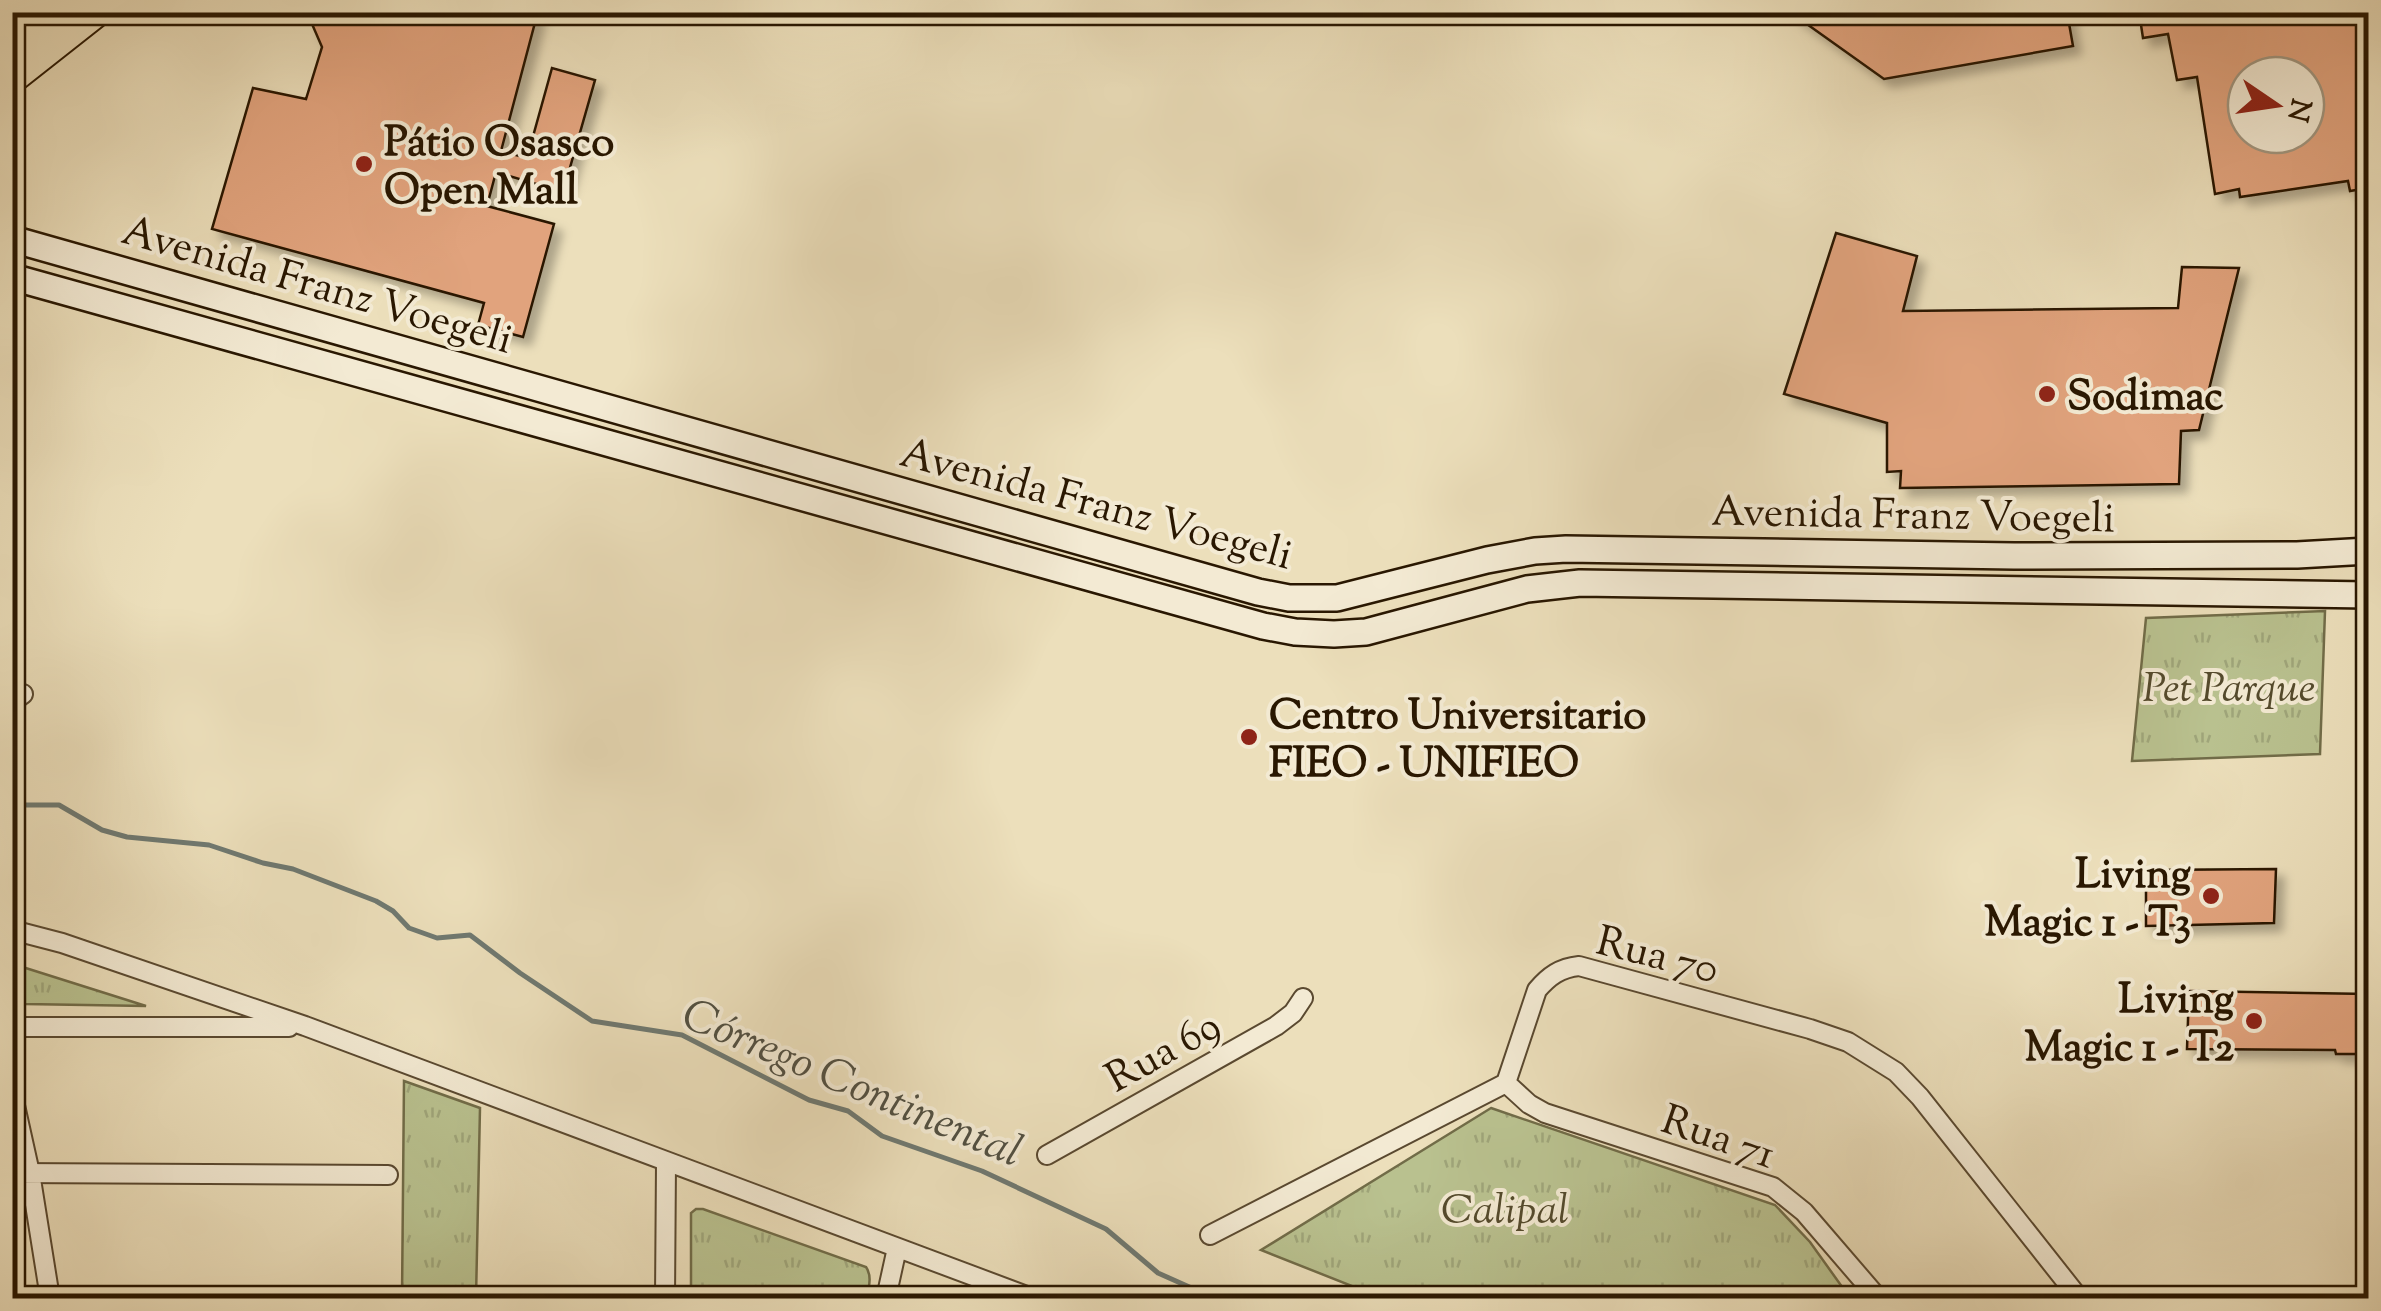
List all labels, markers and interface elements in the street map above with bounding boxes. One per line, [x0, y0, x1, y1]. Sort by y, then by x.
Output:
north arrow [2226, 55, 2326, 155]
text: N [2275, 95, 2319, 125]
place label: Pátio Osasco Open Mall [384, 115, 614, 223]
marker: Pátio Osasco Open Mall [353, 153, 375, 175]
street label: Avenida Franz Voegeli [114, 203, 519, 372]
place label: Sodimac [2067, 369, 2223, 429]
marker: Sodimac [2036, 383, 2058, 405]
street label: Avenida Franz Voegeli [893, 426, 1298, 588]
street label: Avenida Franz Voegeli [1711, 484, 2115, 552]
park label: Pet Parque [2142, 661, 2316, 721]
place label: Centro Universitario FIEO - UNIFIEO [1269, 688, 1646, 796]
marker: Centro Universitario FIEO - UNIFIEO [1238, 726, 1260, 748]
place label: Living Magic 1 - T3 [1984, 847, 2191, 955]
marker: Living Magic 1 - T3 [2200, 885, 2222, 907]
street label: Rua 70 [1589, 914, 1724, 1002]
place label: Living Magic 1 - T2 [2025, 972, 2234, 1080]
water label: Córrego Continental [671, 985, 1031, 1187]
street label: Rua 69 [1096, 998, 1233, 1110]
marker: Living Magic 1 - T2 [2243, 1010, 2265, 1032]
street label: Rua 71 [1652, 1092, 1782, 1187]
park label: Calipal [1441, 1183, 1569, 1243]

